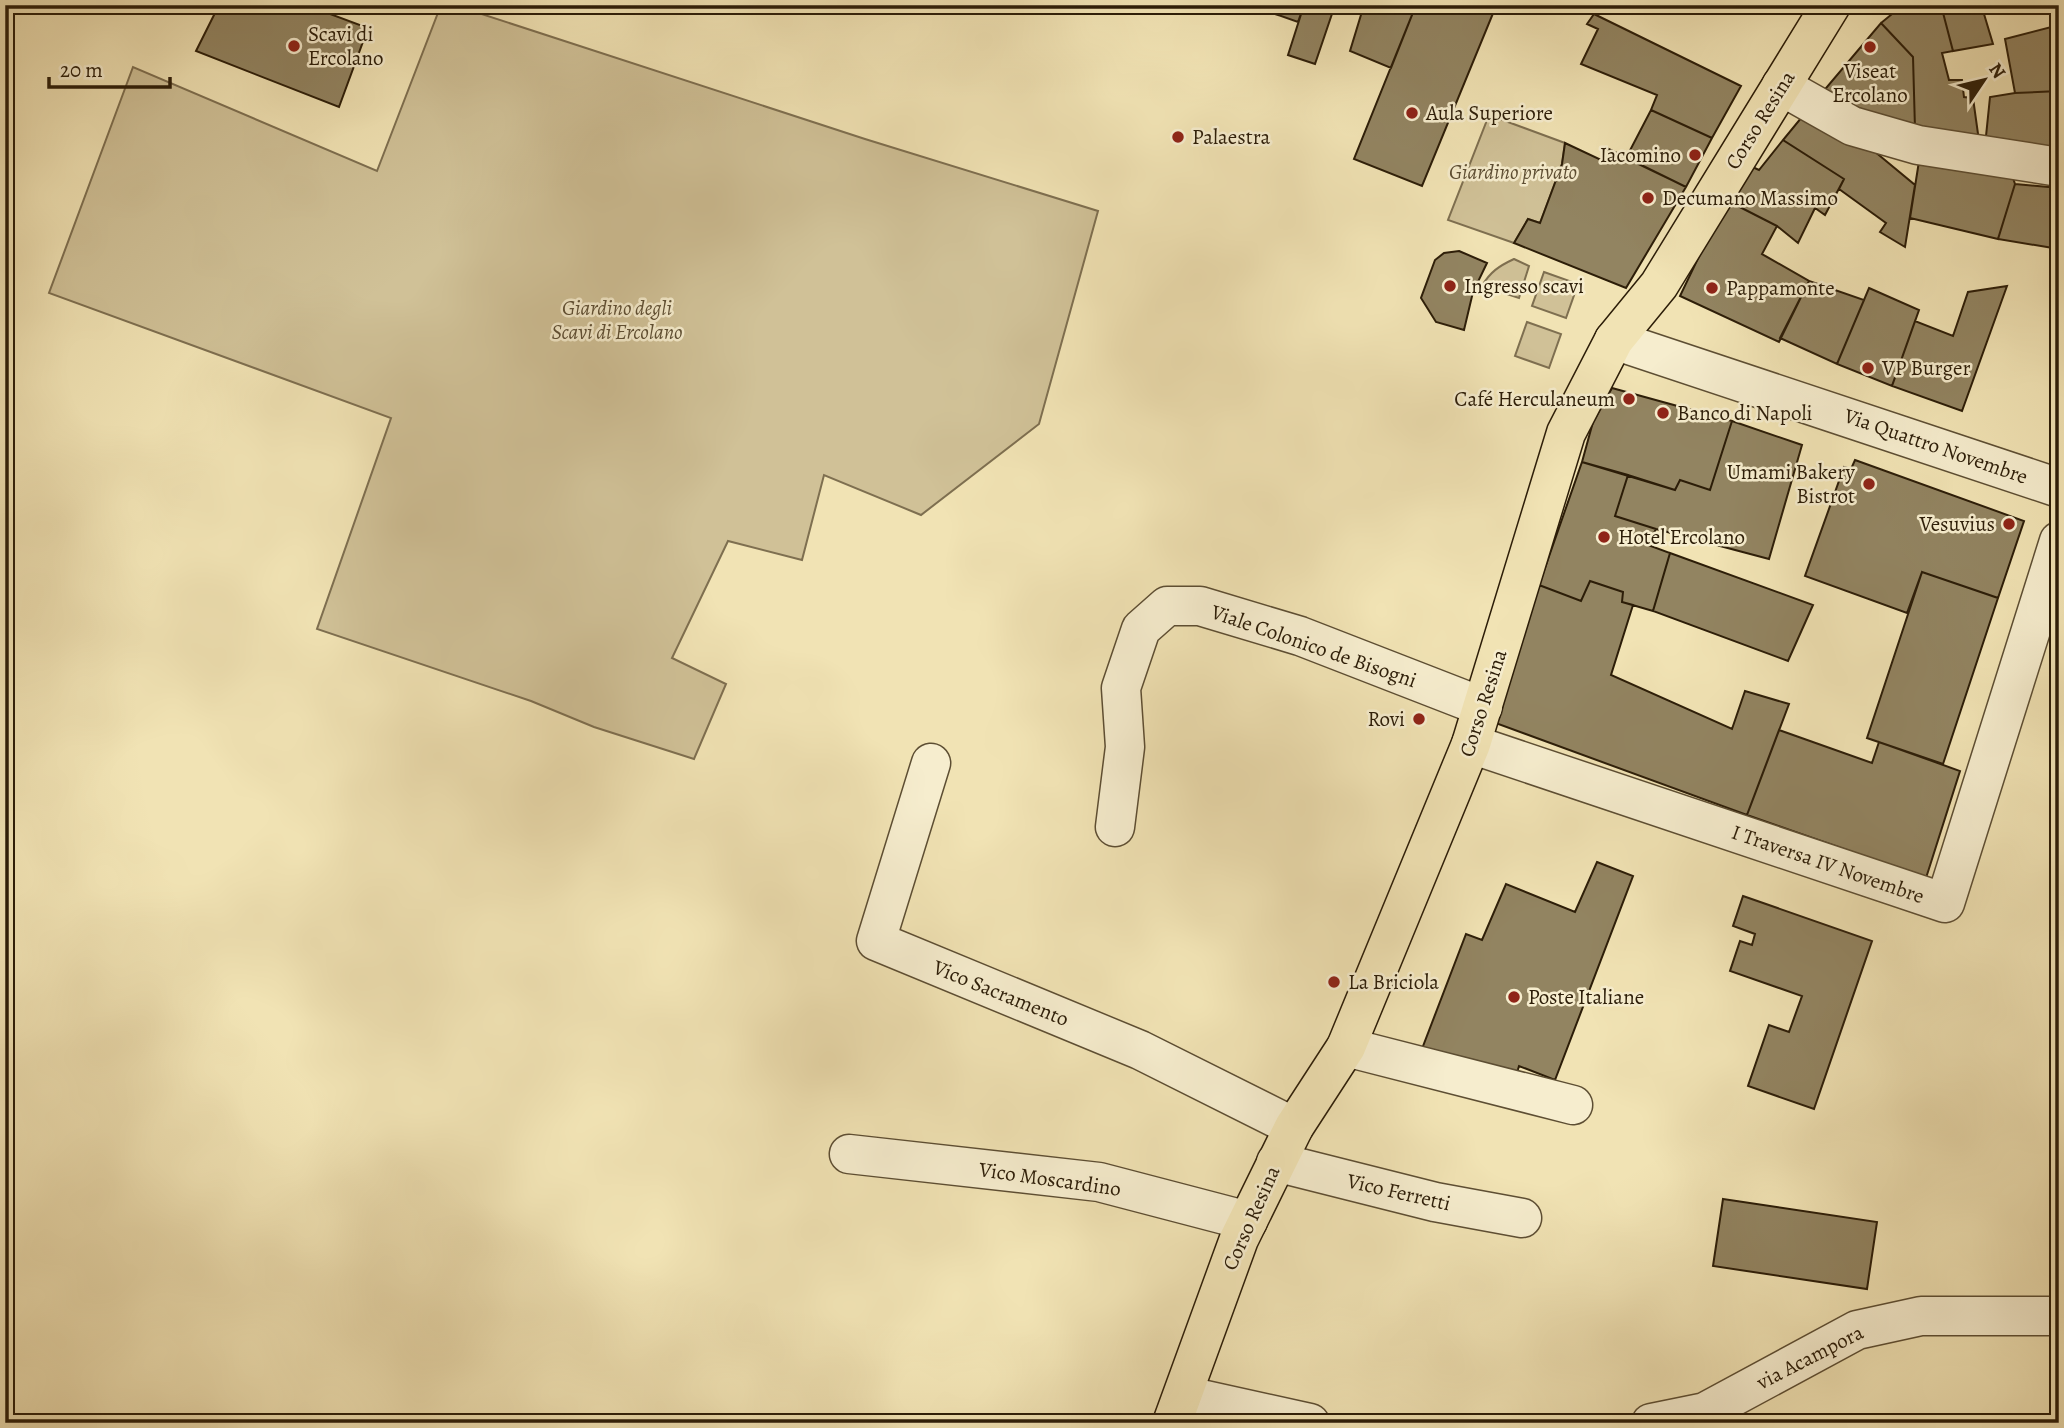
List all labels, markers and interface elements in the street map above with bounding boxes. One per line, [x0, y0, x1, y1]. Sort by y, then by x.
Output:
place label: Scavi di Ercolano [308, 20, 384, 72]
marker: Scavi di Ercolano [286, 38, 302, 54]
marker: Viseat Ercolano [1862, 39, 1878, 55]
scale bar [49, 46, 170, 90]
north arrow [1948, 46, 2018, 116]
text: 20 m [60, 56, 103, 84]
place label: Viseat Ercolano [1832, 57, 1908, 109]
text: N [1982, 58, 2012, 84]
street label: Corso Resina [1719, 65, 1802, 175]
place label: Aula Superiore [1425, 99, 1553, 127]
marker: Aula Superiore [1404, 105, 1420, 121]
place label: Palaestra [1192, 123, 1270, 151]
marker: Palaestra [1170, 129, 1186, 145]
place label: Iacomino [1600, 141, 1681, 169]
marker: Iacomino [1687, 147, 1703, 163]
park label: Giardino privato [1449, 158, 1577, 186]
place label: Decumano Massimo [1662, 184, 1838, 212]
marker: Decumano Massimo [1640, 190, 1656, 206]
place label: Ingresso scavi [1464, 272, 1584, 300]
place label: Pappamonte [1726, 274, 1835, 302]
marker: Ingresso scavi [1442, 278, 1458, 294]
marker: Pappamonte [1704, 280, 1720, 296]
park label: Giardino degli Scavi di Ercolano [551, 294, 683, 346]
place label: VP Burger [1881, 354, 1970, 382]
marker: VP Burger [1860, 360, 1876, 376]
place label: Café Herculaneum [1454, 385, 1615, 413]
marker: Café Herculaneum [1621, 391, 1637, 407]
place label: Banco di Napoli [1677, 399, 1813, 427]
street label: Via Quattro Novembre [1839, 401, 2032, 491]
marker: Banco di Napoli [1655, 405, 1671, 421]
place label: Umami Bakery Bistrot [1727, 458, 1856, 510]
marker: Umami Bakery Bistrot [1861, 476, 1877, 492]
place label: Vesuvius [1918, 510, 1995, 538]
marker: Vesuvius [2001, 516, 2017, 532]
place label: Hotel Ercolano [1618, 523, 1745, 551]
marker: Hotel Ercolano [1596, 529, 1612, 545]
street label: Viale Colonico de Bisogni [1207, 597, 1421, 694]
street label: Corso Resina [1452, 645, 1514, 760]
place label: Rovi [1367, 705, 1405, 733]
marker: Rovi [1411, 711, 1427, 727]
street label: I Traversa IV Novembre [1728, 818, 1928, 910]
street label: Vico Sacramento [928, 953, 1073, 1033]
place label: La Briciola [1348, 968, 1439, 996]
marker: La Briciola [1326, 974, 1342, 990]
place label: Poste Italiane [1528, 983, 1644, 1011]
marker: Poste Italiane [1506, 989, 1522, 1005]
street label: Vico Moscardino [976, 1155, 1123, 1203]
street label: Corso Resina [1216, 1161, 1287, 1275]
street label: Vico Ferretti [1344, 1166, 1454, 1218]
street label: via Acampora [1751, 1318, 1868, 1396]

